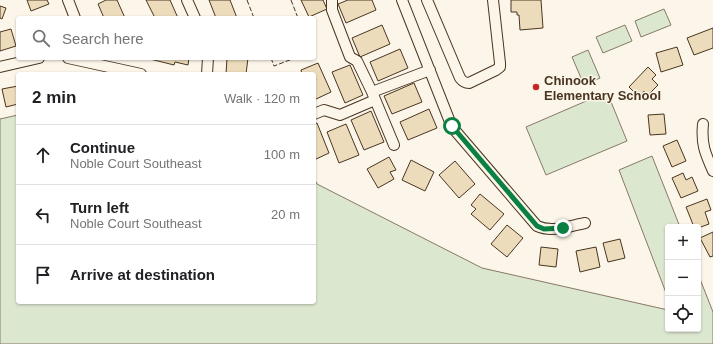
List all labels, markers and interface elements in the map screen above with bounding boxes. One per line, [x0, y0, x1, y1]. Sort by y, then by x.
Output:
search box [16, 16, 316, 60]
icon: search [30, 27, 52, 49]
text: Search here [62, 30, 144, 47]
place label: Chinook Elementary School [544, 73, 661, 103]
marker: Chinook Elementary School [531, 82, 541, 92]
text: 2 min [32, 88, 76, 107]
text: Walk · 120 m [224, 91, 300, 106]
route start [443, 117, 461, 135]
text: Continue [70, 139, 135, 156]
icon: ahead [32, 144, 54, 166]
text: 100 m [264, 147, 300, 162]
text: Noble Court Southeast [70, 156, 202, 171]
text: Turn left [70, 199, 129, 216]
icon: left [32, 204, 54, 226]
text: 20 m [271, 207, 300, 222]
text: Noble Court Southeast [70, 216, 202, 231]
route end [554, 219, 572, 237]
map controls [665, 224, 701, 332]
button: + [665, 224, 701, 260]
button: − [665, 260, 701, 296]
icon: arrive [32, 264, 54, 286]
text: Arrive at destination [70, 266, 215, 283]
button: locate [665, 296, 701, 332]

